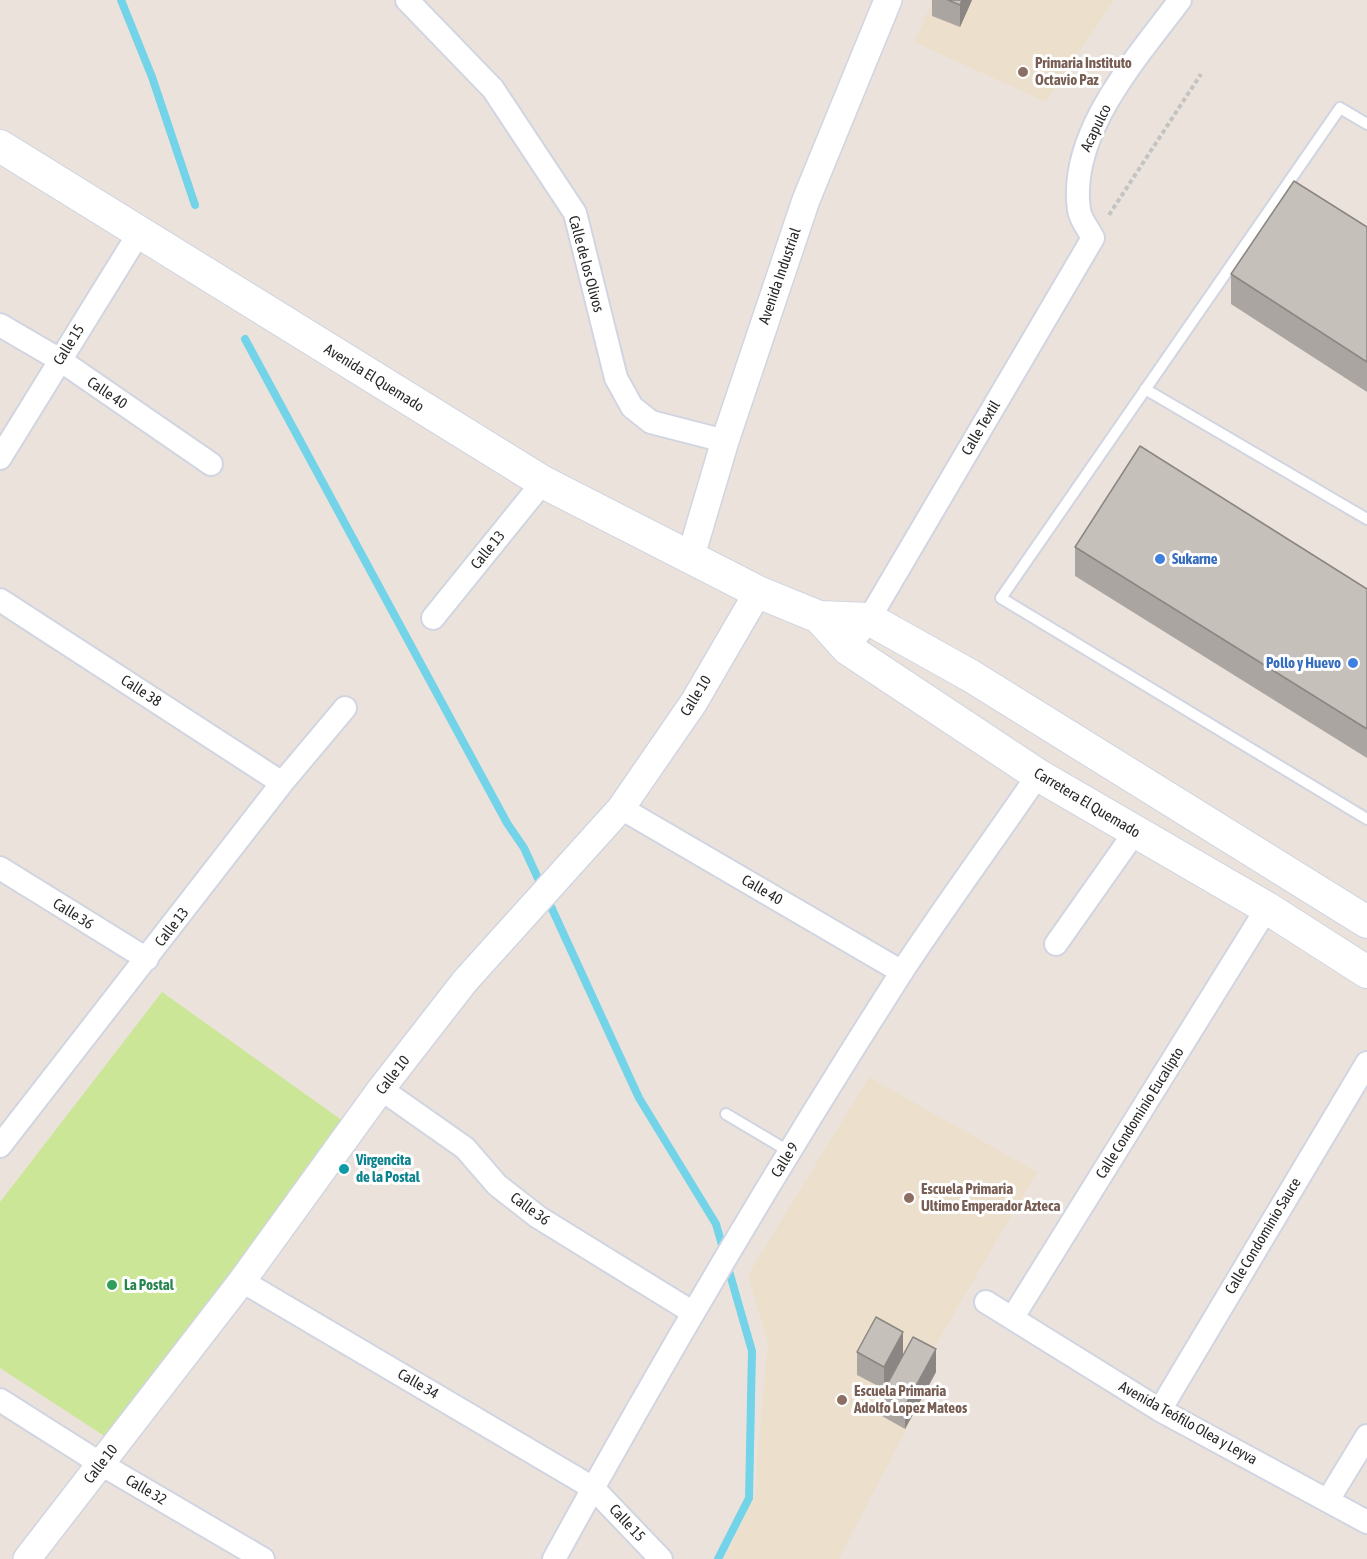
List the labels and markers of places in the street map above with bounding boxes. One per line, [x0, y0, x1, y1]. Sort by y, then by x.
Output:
place label: Primaria Instituto Octavio Paz [1035, 54, 1132, 89]
marker: Primaria Instituto Octavio Paz [1016, 65, 1030, 79]
place label: Sukarne [1172, 550, 1218, 568]
marker: Sukarne [1153, 552, 1167, 566]
place label: Pollo y Huevo [1266, 654, 1341, 672]
marker: Pollo y Huevo [1346, 656, 1360, 670]
place label: Virgencita de la Postal [356, 1151, 420, 1186]
marker: Virgencita de la Postal [337, 1162, 351, 1176]
place label: Escuela Primaria Ultimo Emperador Azteca [921, 1180, 1061, 1215]
marker: Escuela Primaria Ultimo Emperador Azteca [902, 1191, 916, 1205]
place label: La Postal [124, 1276, 174, 1294]
marker: La Postal [105, 1278, 119, 1292]
place label: Escuela Primaria Adolfo Lopez Mateos [854, 1382, 967, 1417]
marker: Escuela Primaria Adolfo Lopez Mateos [835, 1393, 849, 1407]

